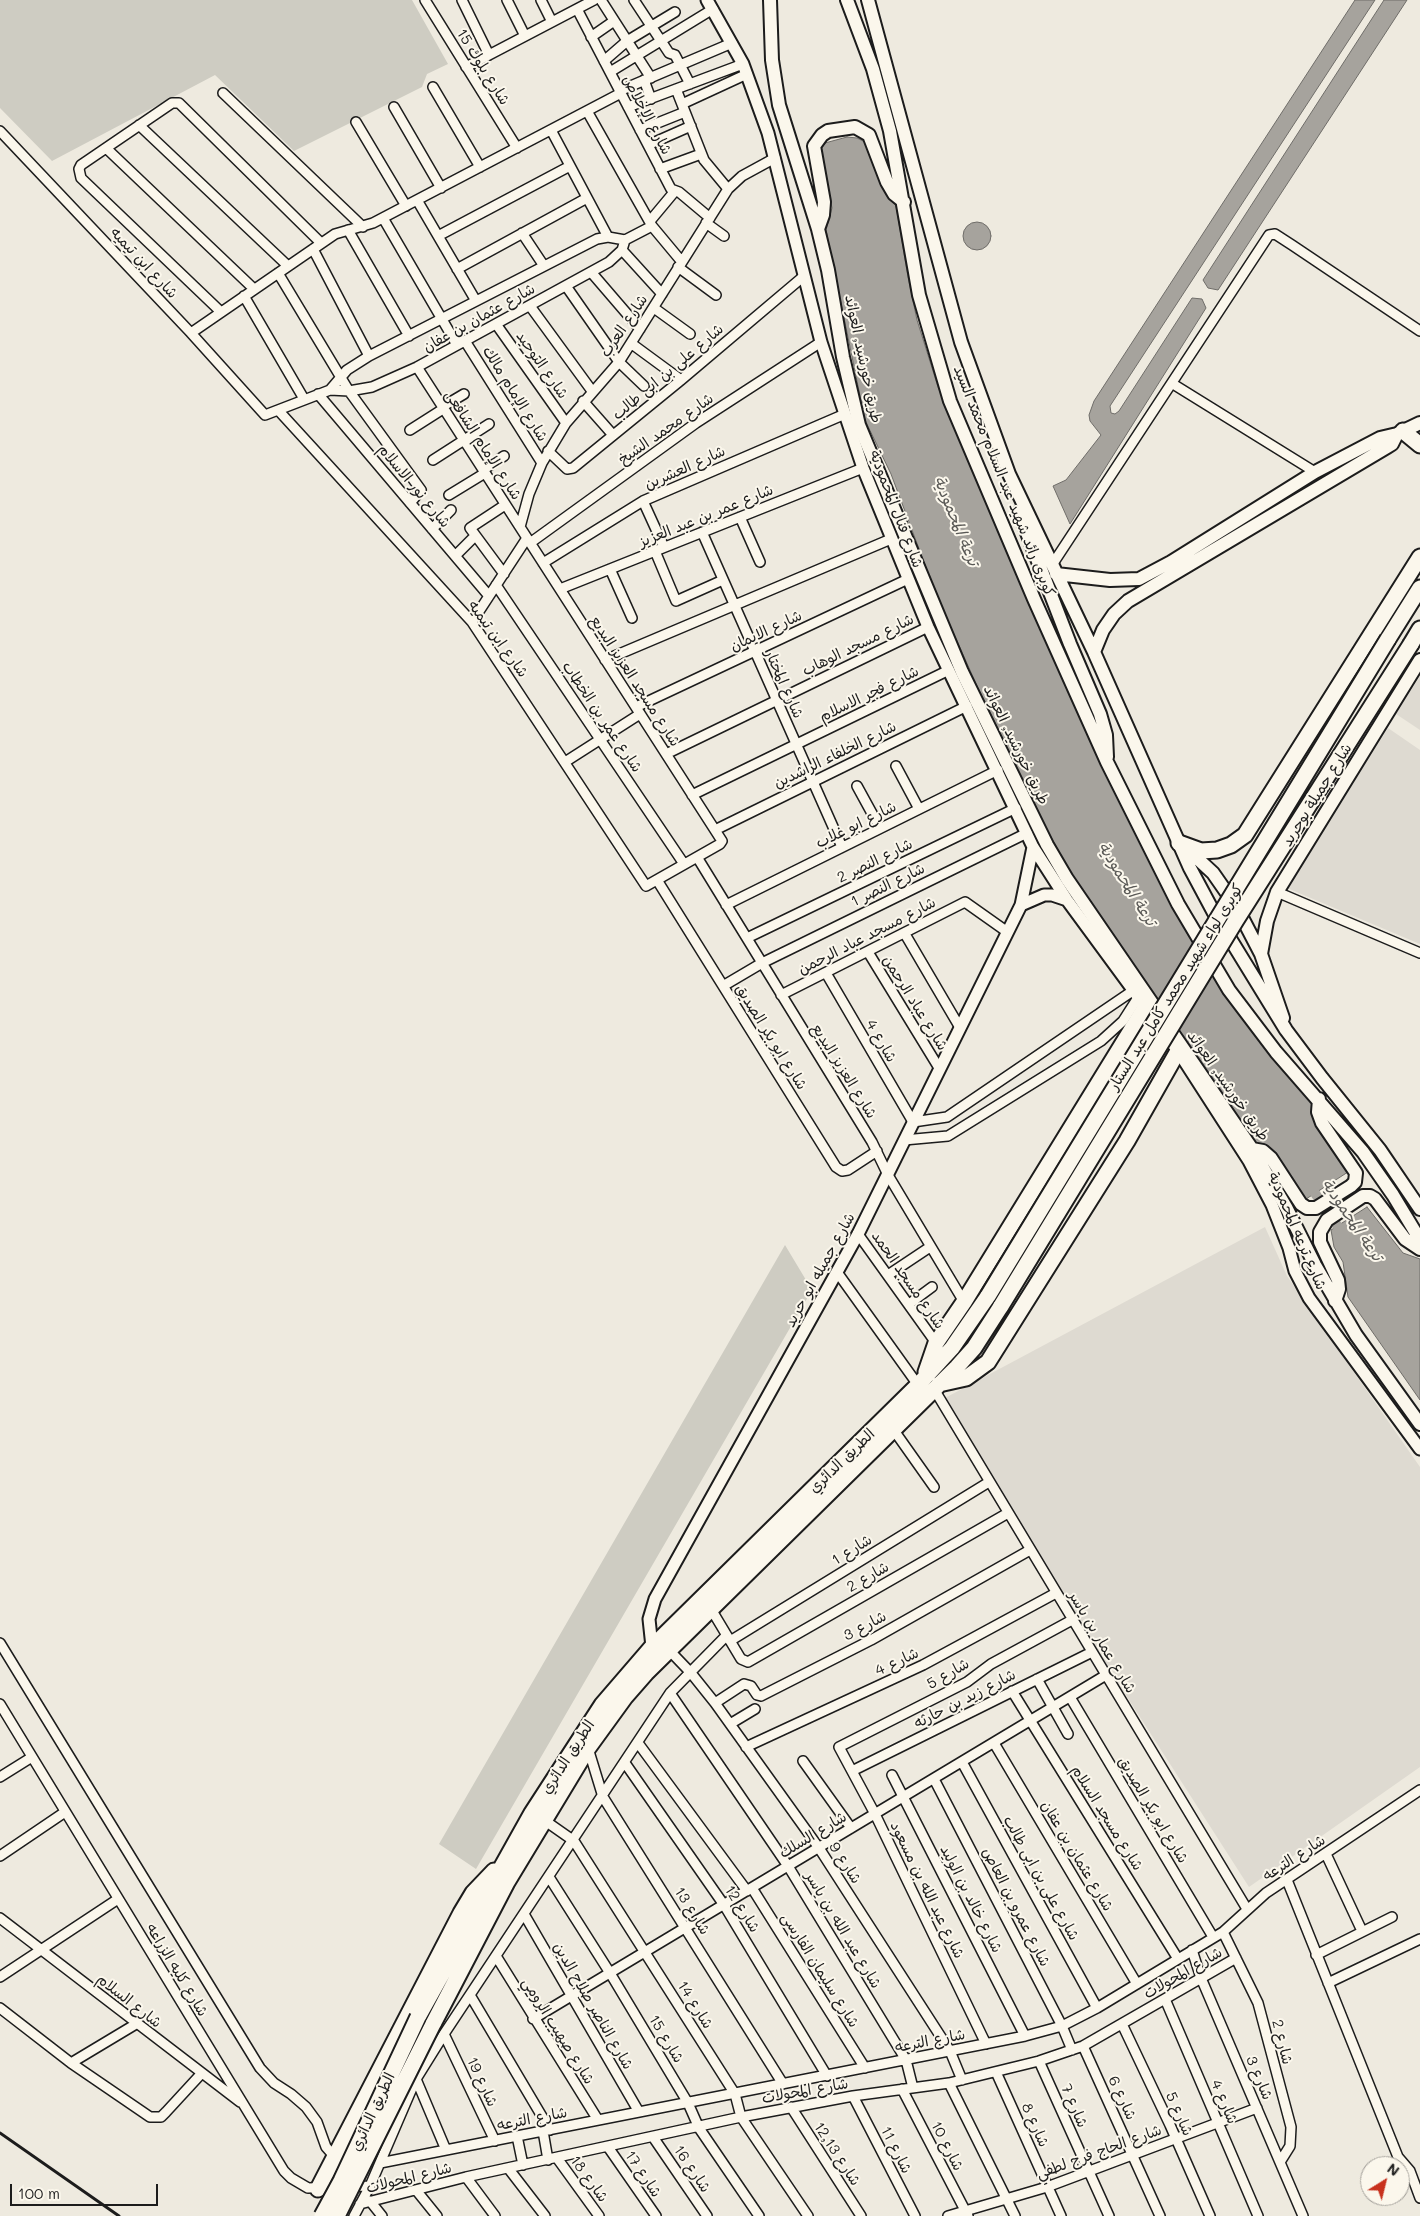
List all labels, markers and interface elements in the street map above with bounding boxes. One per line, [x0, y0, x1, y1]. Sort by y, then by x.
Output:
street label: شارع بلوك 15 [452, 26, 514, 108]
street label: شارع الإخلاص [619, 72, 675, 158]
street label: شارع ابن تيميه [107, 224, 181, 302]
street label: شارع عثمان بن عفان [420, 280, 538, 356]
street label: شارع العرب [596, 291, 652, 361]
street label: طريق خورشيد, العوائد [841, 293, 885, 425]
street label: شارع على بن ابى طالب [609, 320, 727, 424]
street label: شارع التوحيد [512, 328, 572, 402]
street label: شارع الإمام مالك [478, 343, 552, 445]
street label: كوبرى رائد شهيد عبد السلام محمد السيد [949, 363, 1059, 599]
street label: شارع الإمام الشافعى [441, 387, 525, 503]
street label: شارع محمد الشيخ [615, 389, 717, 469]
street label: شارع نور الاسلام [374, 441, 454, 531]
street label: شارع العشرين [642, 442, 728, 494]
street label: شارع قنال المحمودية [865, 448, 927, 570]
water label: ترعة المحمودية [929, 473, 983, 569]
street label: شارع عمر بن عبد العزيز [636, 481, 776, 551]
street label: شارع ابن تيميه [464, 597, 532, 681]
street label: شارع الايمان [727, 607, 805, 655]
street label: شارع مسجد الوهاب [799, 610, 917, 680]
street label: شارع مسجد العزيز البديع [586, 612, 684, 750]
street label: شارع المختار [761, 647, 807, 721]
street label: شارع عمر بن الخطاب [558, 658, 646, 776]
street label: شارع فجر الاسلام [816, 662, 922, 726]
street label: طريق خورشيد, العوائد [979, 682, 1053, 808]
street label: شارع الخلفاء الراشدين [771, 717, 899, 793]
street label: شارع جميلة بوحريد [1278, 740, 1356, 850]
street label: شارع ابو غلاب [813, 798, 899, 852]
street label: شارع النصر 2 [834, 835, 916, 887]
water label: ترعة المحمودية [1094, 839, 1160, 929]
street label: شارع النصر 1 [848, 859, 928, 911]
street label: كوبرى لواء شهيد محمد كامل عبد الستار [1105, 880, 1247, 1094]
street label: شارع مسجد عباد الرحمن [795, 893, 939, 979]
street label: شارع عباد الرحمن [879, 952, 951, 1054]
street label: شارع ابو بكر الصديق [731, 981, 811, 1093]
street label: شارع 4 [862, 1017, 900, 1065]
street label: شارع العزيز البديع [807, 1020, 881, 1122]
street label: طريق خورشيد, العوائد [1183, 1027, 1273, 1145]
street label: شارع ترعه المحمودية [1264, 1169, 1330, 1293]
water label: ترعة المحمودية [1317, 1175, 1387, 1265]
street label: شارع جميله ابو حريد [781, 1210, 859, 1330]
street label: شارع مسجد الحمد [867, 1227, 949, 1333]
street label: الطريق الدائري [805, 1425, 879, 1497]
street label: شارع 1 [829, 1531, 875, 1569]
street label: شارع 2 [844, 1558, 892, 1596]
street label: شارع عمار بن ياسر [1064, 1588, 1140, 1696]
street label: شارع 3 [840, 1607, 890, 1645]
street label: شارع 4 [872, 1644, 922, 1680]
street label: شارع 5 [924, 1655, 972, 1693]
street label: شارع زيد بن حارثه [911, 1666, 1019, 1732]
street label: الطريق الدائري [537, 1717, 599, 1797]
street label: شارع ابو بكر الصديق [1114, 1753, 1192, 1867]
street label: شارع مسجد السلام [1067, 1762, 1147, 1874]
street label: شارع عثمان بن عفان [1037, 1798, 1117, 1914]
street label: شارع السلك [776, 1808, 850, 1862]
street label: شارع على بن ابى طالب [999, 1813, 1083, 1943]
street label: شارع عبد الله بن مسعود [886, 1819, 968, 1961]
street label: شارع الترعه [1259, 1831, 1329, 1885]
street label: شارع 9 [825, 1839, 865, 1887]
street label: شارع خالد بن الوليد [936, 1842, 1006, 1956]
street label: شارع عمرو بن العاص [978, 1844, 1054, 1970]
street label: شارع عبد الله بن ياسر [801, 1868, 885, 1992]
street label: شارع 12 [721, 1882, 763, 1936]
street label: شارع 13 [670, 1884, 714, 1938]
street label: شارع سليمان الفارسى [777, 1909, 863, 2031]
street label: شارع كليه الزراعه [142, 1920, 212, 2020]
street label: شارع الناصر صلاح الدين [549, 1939, 637, 2073]
street label: شارع المحولات [1141, 1943, 1225, 2003]
street label: شارع السلام [93, 1970, 165, 2032]
street label: شارع صهيب الرومي [518, 1974, 598, 2088]
street label: شارع 14 [673, 1978, 717, 2032]
street label: شارع 15 [645, 2012, 687, 2066]
street label: شارع 2 [1268, 2018, 1296, 2066]
street label: شارع الترعه [893, 2025, 967, 2057]
street label: شارع 3 [1242, 2053, 1276, 2103]
street label: شارع 19 [463, 2054, 501, 2110]
street label: الطريق الدائري [347, 2070, 399, 2154]
street label: شارع 6 [1104, 2073, 1140, 2123]
street label: شارع المحولات [760, 2075, 850, 2107]
street label: شارع 4 [1207, 2077, 1241, 2127]
street label: شارع 7 [1057, 2081, 1091, 2131]
street label: شارع 5 [1161, 2089, 1197, 2139]
street label: شارع 8 [1017, 2100, 1053, 2150]
street label: شارع الترعه [495, 2103, 569, 2135]
street label: شارع 10 [927, 2118, 967, 2174]
street label: شارع 12,13 [810, 2119, 864, 2189]
street label: شارع الحاج فرج لطفي [1034, 2121, 1164, 2183]
street label: شارع 11 [876, 2123, 916, 2177]
street label: شارع 16 [670, 2142, 714, 2196]
street label: شارع 17 [621, 2147, 665, 2201]
street label: شارع 18 [566, 2152, 612, 2206]
north arrow [1360, 2156, 1410, 2206]
text: N [1384, 2158, 1403, 2180]
street label: شارع المحولات [364, 2159, 454, 2197]
scale bar [12, 2174, 160, 2206]
text: 100 m [18, 2183, 60, 2203]

